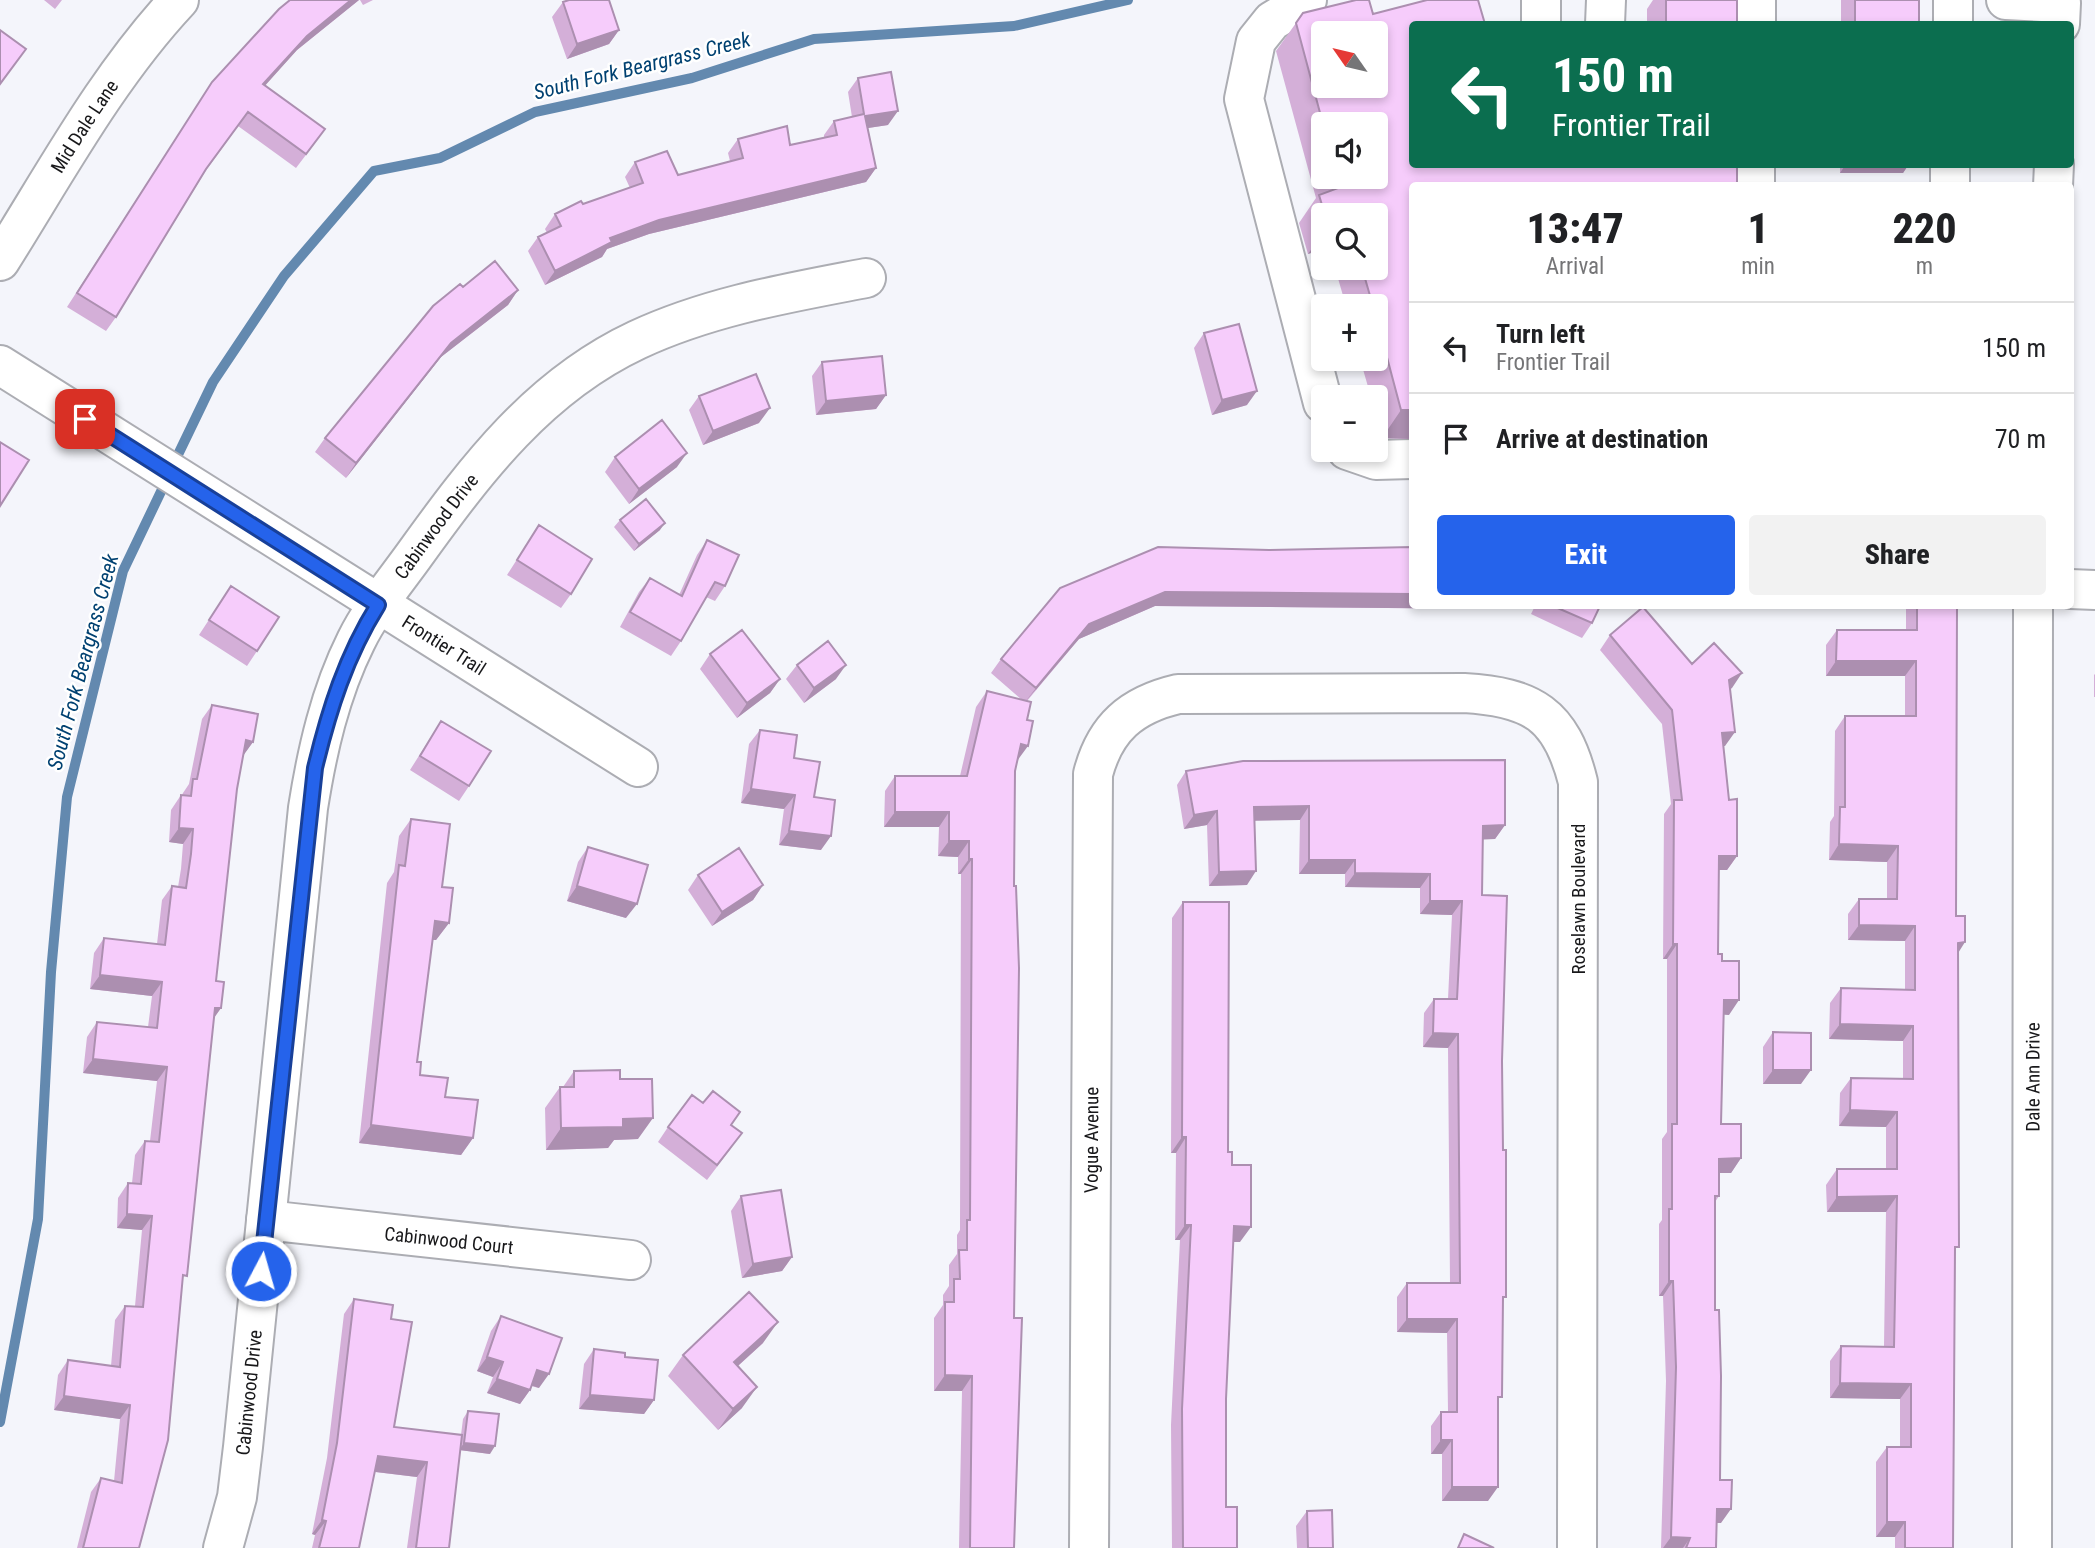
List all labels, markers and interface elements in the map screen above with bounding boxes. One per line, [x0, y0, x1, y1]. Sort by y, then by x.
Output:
north arrow [1311, 21, 1388, 98]
map controls [1311, 21, 1388, 462]
water label: South Fork Beargrass Creek [531, 27, 754, 105]
text: 150 m [1552, 47, 1674, 104]
icon: left [1437, 49, 1528, 140]
street label: Mid Dale Lane [46, 75, 123, 177]
text: Frontier Trail [1552, 106, 1711, 144]
button: sound [1311, 112, 1388, 189]
button: search [1311, 203, 1388, 280]
text: 13:47 [1526, 204, 1624, 253]
text: 1 [1747, 204, 1769, 253]
text: 220 [1892, 204, 1957, 253]
text: Arrival [1546, 253, 1604, 280]
text: min [1741, 253, 1775, 280]
text: m [1916, 253, 1933, 280]
button: + [1311, 294, 1388, 371]
text: Turn left [1496, 319, 1585, 349]
icon: left [1437, 329, 1475, 367]
text: 150 m [1982, 333, 2046, 363]
text: Frontier Trail [1496, 349, 1610, 376]
button: − [1311, 385, 1388, 462]
pin [55, 389, 115, 449]
icon: arrive [66, 400, 104, 438]
icon: arrive [1437, 420, 1475, 458]
text: Arrive at destination [1496, 424, 1708, 454]
text: 70 m [1995, 424, 2046, 454]
street label: Cabinwood Drive [389, 469, 483, 583]
button: Exit [1437, 515, 1735, 595]
button: Share [1749, 515, 2046, 595]
water label: South Fork Beargrass Creek [43, 551, 124, 773]
street label: Frontier Trail [398, 610, 490, 680]
street label: Roselawn Boulevard [1567, 824, 1590, 974]
street label: Dale Ann Drive [2021, 1022, 2044, 1132]
street label: Vogue Avenue [1079, 1087, 1103, 1193]
street label: Cabinwood Court [383, 1222, 515, 1259]
position arrow [224, 1234, 298, 1308]
street label: Cabinwood Drive [231, 1329, 266, 1457]

